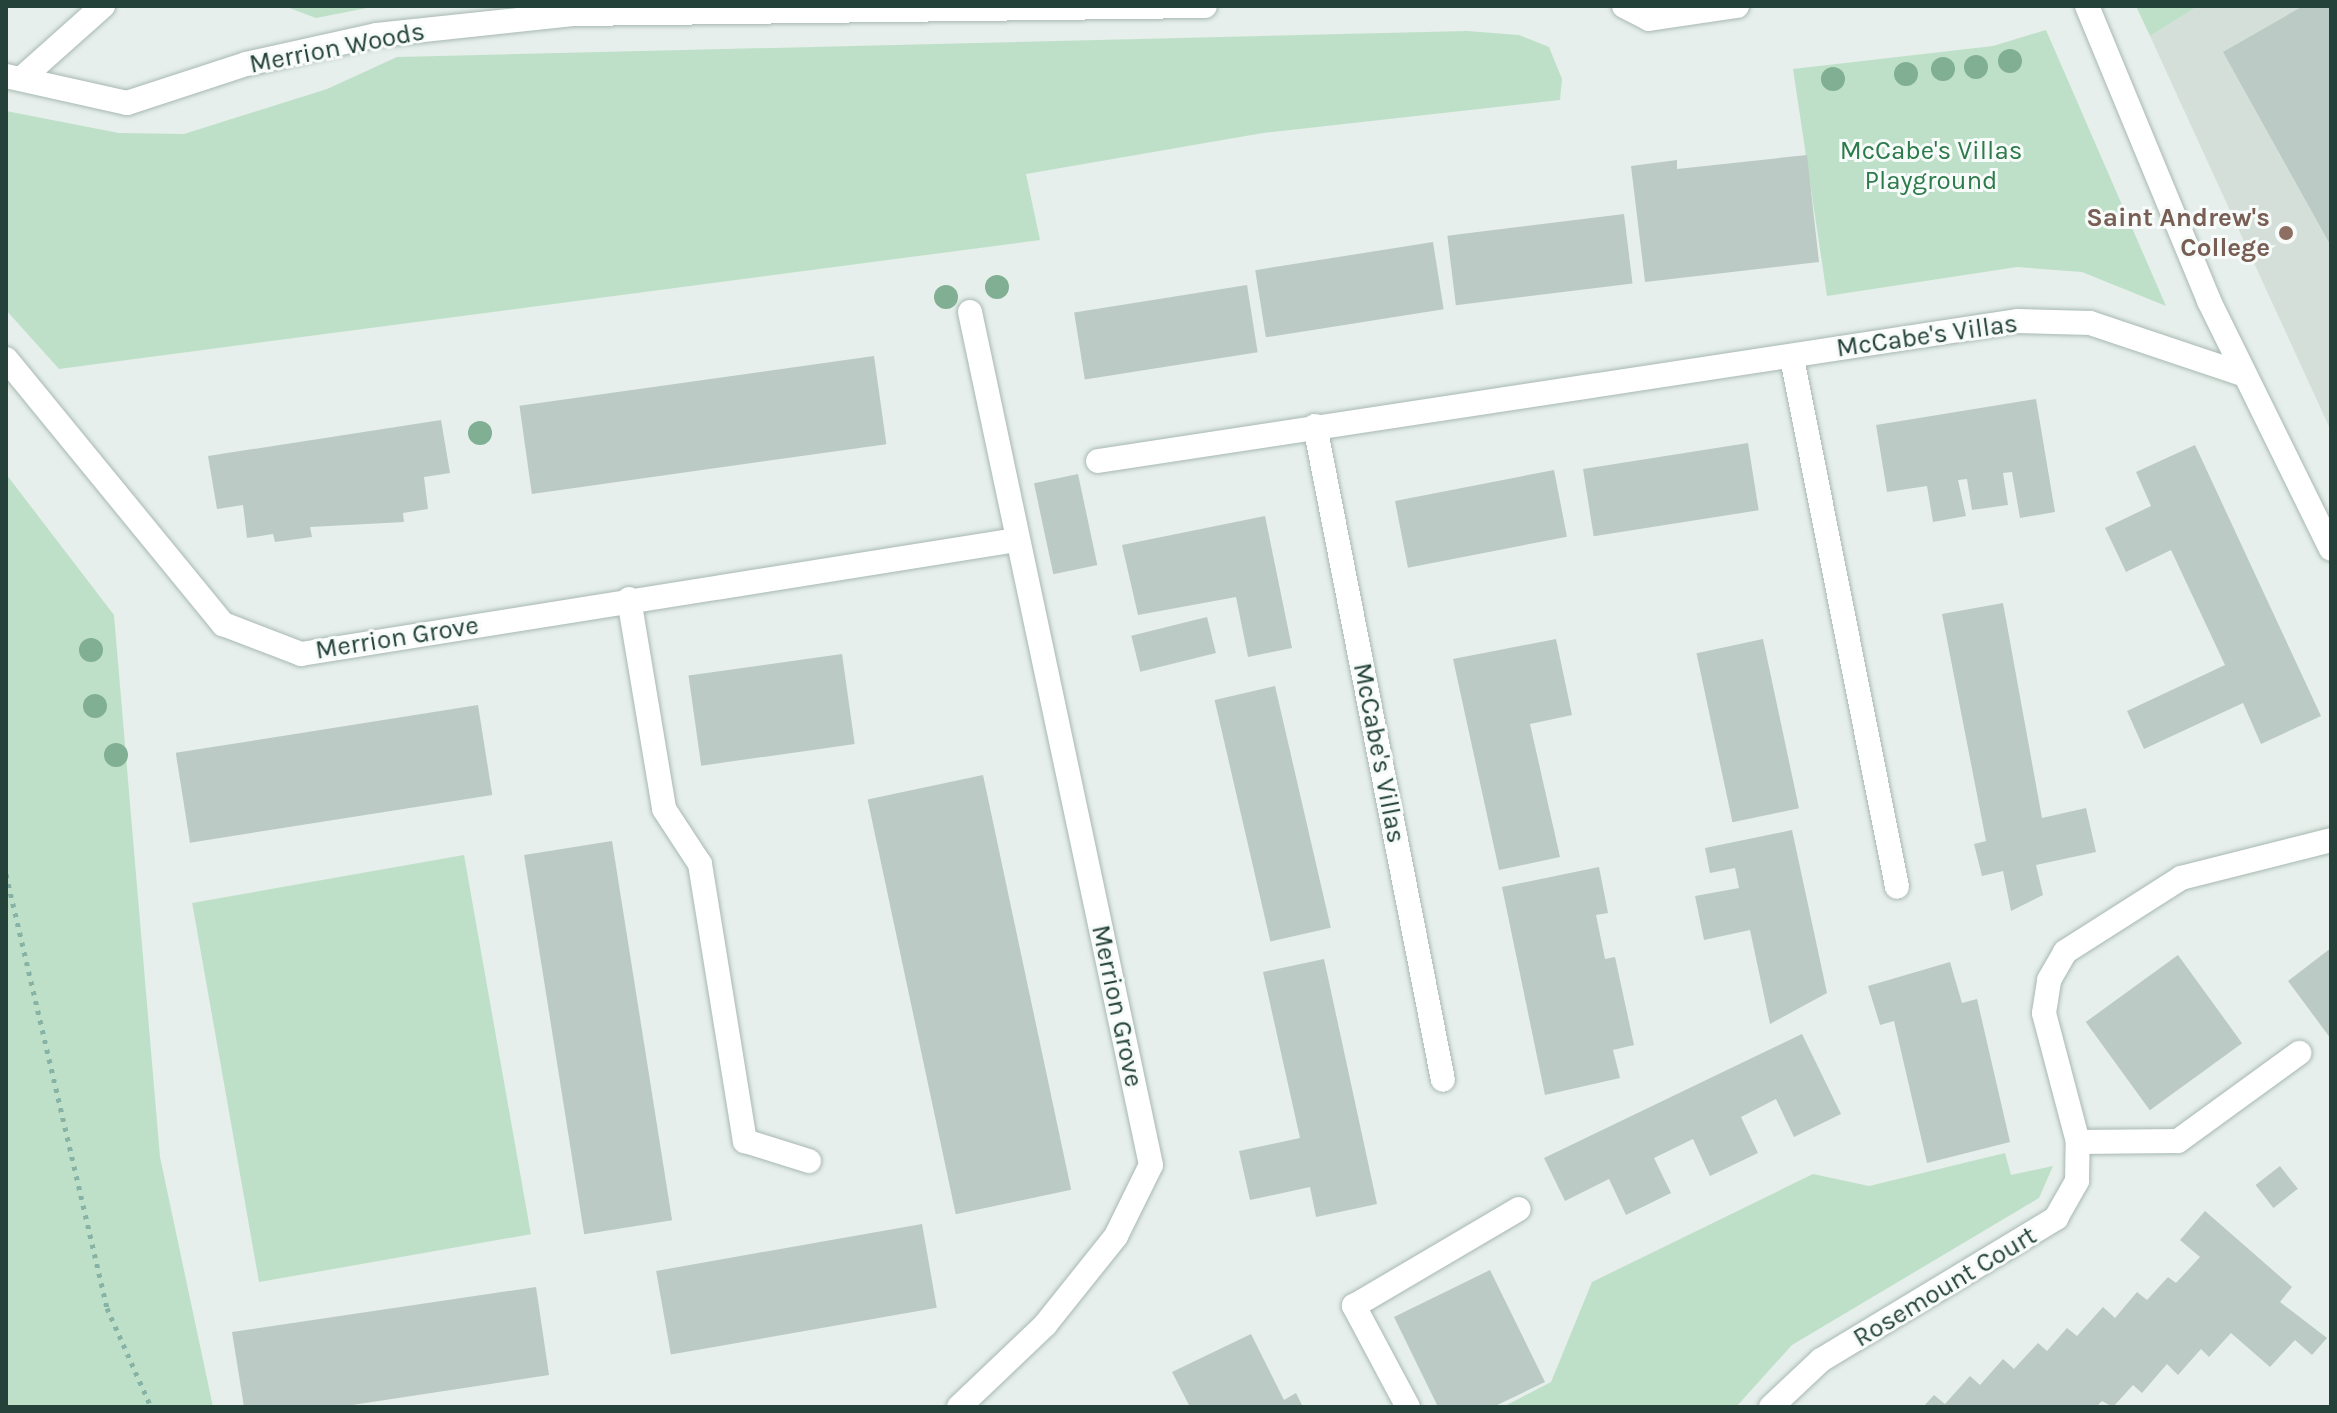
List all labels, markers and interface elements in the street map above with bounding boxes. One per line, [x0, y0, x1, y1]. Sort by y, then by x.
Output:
street label: Merrion Woods [247, 16, 427, 80]
park label: McCabe's Villas Playground [1840, 135, 2022, 196]
place label: Saint Andrew's College [2086, 202, 2270, 264]
marker: Saint Andrew's College [2277, 224, 2295, 242]
street label: McCabe's Villas [1834, 308, 2020, 364]
street label: Merrion Grove [313, 610, 481, 666]
street label: McCabe's Villas [1346, 660, 1412, 846]
street label: Merrion Grove [1085, 922, 1149, 1090]
street label: Rosemount Court [1848, 1220, 2042, 1354]

